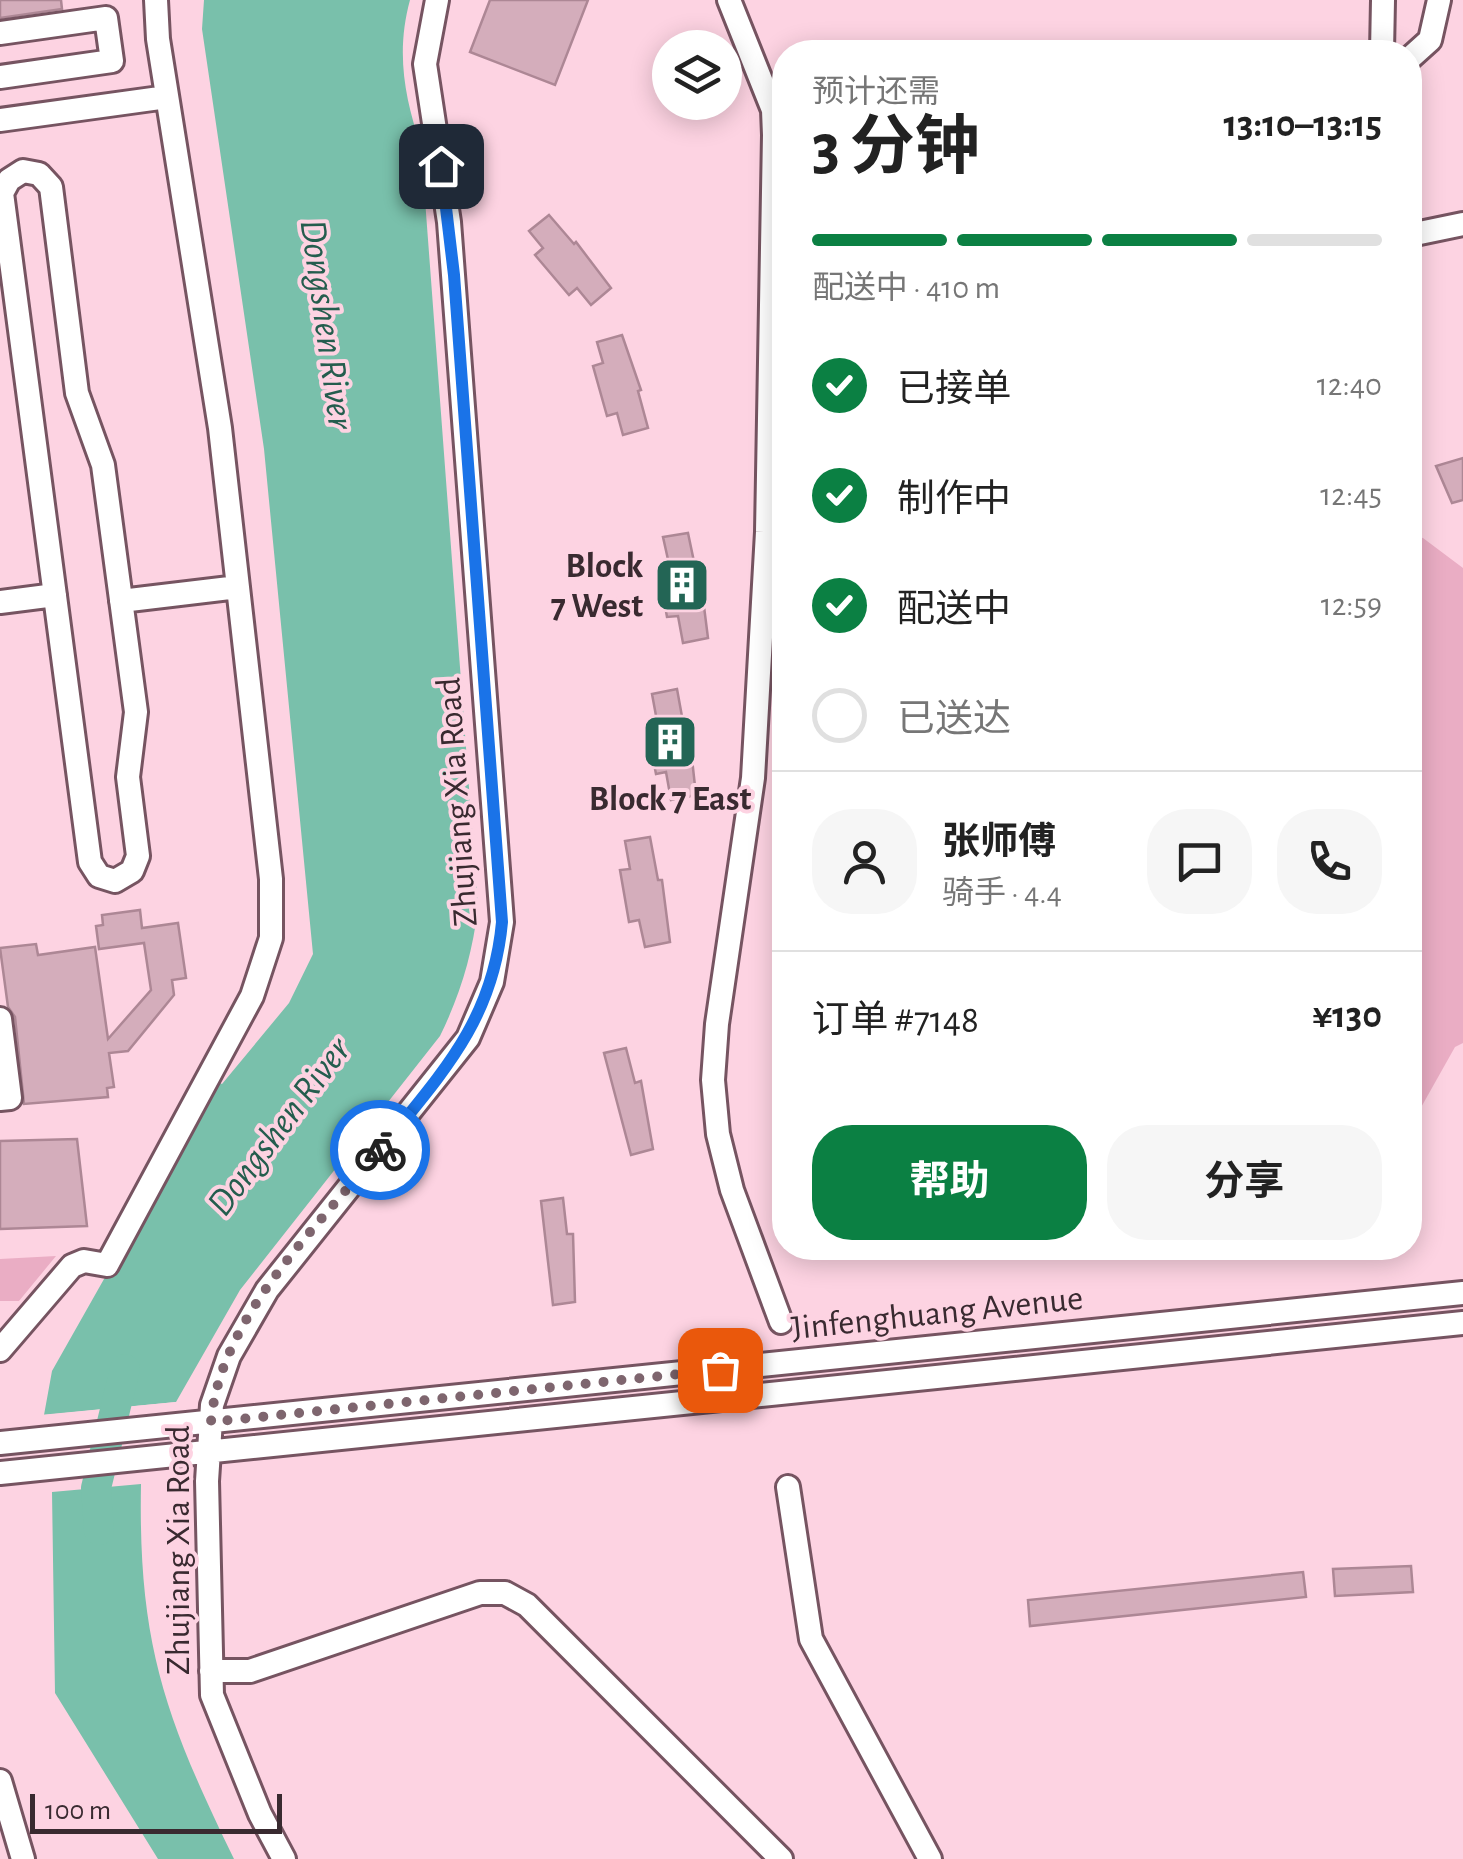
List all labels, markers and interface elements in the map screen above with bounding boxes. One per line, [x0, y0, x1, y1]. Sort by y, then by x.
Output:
map controls [652, 30, 742, 120]
button: layers [652, 30, 742, 120]
text: 预计还需 [812, 76, 940, 108]
text: 13:10–13:15 [1223, 106, 1382, 144]
text: 3 分钟 [812, 116, 980, 181]
pin [399, 124, 484, 209]
icon: home [414, 139, 469, 194]
water label: Dongshen River [293, 217, 360, 433]
text: 配送中 · 410 m [812, 272, 1000, 304]
icon: check [812, 358, 867, 413]
text: 12:40 [1317, 369, 1382, 401]
text: 已接单 [897, 371, 1011, 409]
icon: check [812, 468, 867, 523]
text: 12:45 [1320, 479, 1382, 511]
text: 制作中 [897, 481, 1011, 519]
place label: Block 7 West [551, 549, 644, 624]
building icon: Block 7 West [652, 555, 712, 615]
icon: check [812, 578, 867, 633]
text: 12:59 [1321, 589, 1382, 621]
text: 配送中 [897, 591, 1011, 629]
street label: Zhujiang Xia Road [431, 676, 484, 928]
text: 已送达 [897, 701, 1011, 739]
building icon: Block 7 East [640, 712, 700, 772]
place label: Block 7 East [589, 782, 751, 817]
button: person [812, 809, 917, 914]
button: chat [1147, 809, 1252, 914]
button: phone [1277, 809, 1382, 914]
text: 张师傅 [942, 824, 1056, 862]
text: 骑手 · 4.4 [942, 877, 1062, 909]
text: ¥130 [1312, 997, 1382, 1035]
text: 订单 #7148 [812, 1002, 979, 1040]
water label: Dongshen River [201, 1030, 359, 1223]
courier [330, 1100, 430, 1200]
icon: bike [353, 1123, 408, 1178]
button: 帮助 [812, 1125, 1087, 1240]
button: 分享 [1107, 1125, 1382, 1240]
street label: Jinfenghuang Avenue [790, 1281, 1085, 1346]
pin [678, 1328, 763, 1413]
icon: bag [693, 1343, 748, 1398]
street label: Zhujiang Xia Road [161, 1425, 196, 1675]
scale bar [30, 1789, 282, 1834]
text: 100 m [45, 1797, 111, 1825]

